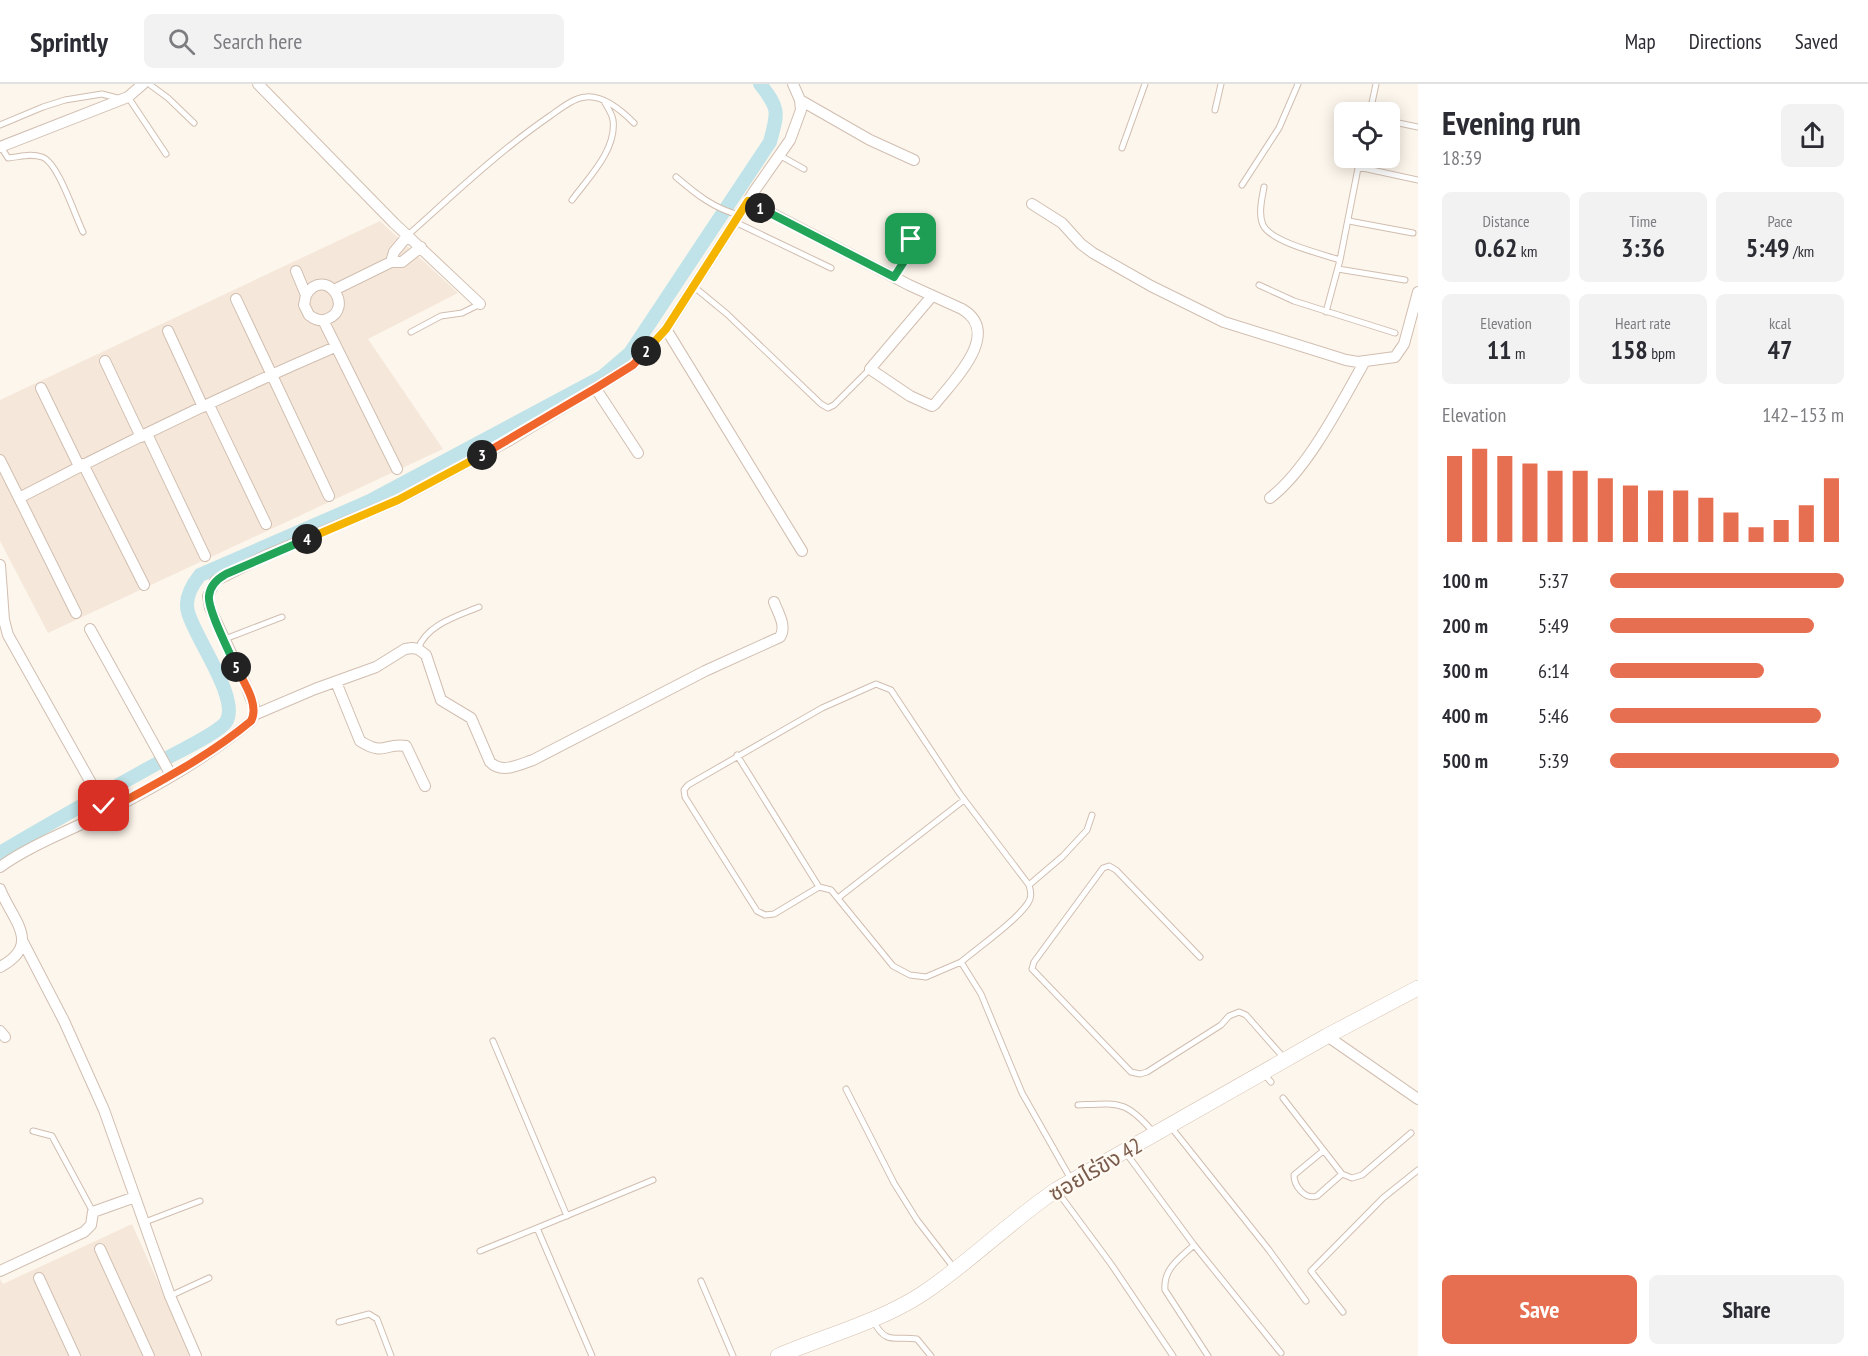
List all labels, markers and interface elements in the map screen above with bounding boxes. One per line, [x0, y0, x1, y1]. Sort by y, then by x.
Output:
search box [144, 14, 564, 68]
text: Sprintly [30, 23, 108, 60]
icon: search [165, 25, 198, 58]
text: Search here [213, 27, 302, 55]
text: Map [1625, 28, 1656, 55]
text: Directions [1689, 28, 1762, 55]
text: Saved [1795, 28, 1838, 55]
text: Evening run [1442, 101, 1581, 144]
map controls [1334, 102, 1400, 168]
button: locate [1334, 102, 1400, 168]
button: share [1781, 104, 1844, 167]
text: 18:39 [1442, 145, 1482, 171]
pin: 1 [745, 193, 775, 223]
text: 1 [756, 198, 764, 218]
text: Distance [1482, 211, 1530, 231]
text: Time [1629, 211, 1657, 231]
text: Pace [1767, 211, 1793, 231]
pin [885, 213, 936, 264]
icon: arrive [894, 222, 927, 255]
text: 0.62 [1475, 231, 1517, 264]
text: 3:36 [1621, 231, 1665, 264]
text: 5:49 [1746, 231, 1790, 264]
text: km [1517, 241, 1537, 261]
text: /km [1790, 241, 1814, 261]
text: Elevation [1480, 313, 1532, 333]
text: Heart rate [1615, 313, 1671, 333]
text: kcal [1769, 313, 1791, 333]
text: 11 [1487, 333, 1512, 366]
text: 158 [1610, 333, 1648, 366]
text: 47 [1768, 333, 1792, 366]
pin: 2 [631, 336, 661, 366]
text: 2 [642, 341, 650, 361]
text: m [1512, 343, 1525, 363]
text: bpm [1648, 343, 1676, 363]
text: Elevation [1442, 402, 1506, 428]
text: 142–153 m [1762, 402, 1844, 428]
pin: 3 [467, 440, 497, 470]
text: 3 [478, 445, 486, 465]
pin: 4 [292, 524, 322, 554]
text: 4 [303, 529, 311, 549]
text: 100 m [1442, 568, 1488, 594]
text: 5:37 [1538, 568, 1569, 594]
text: 200 m [1442, 613, 1488, 639]
text: 5:49 [1538, 613, 1569, 639]
pin: 5 [221, 652, 251, 682]
text: 5 [232, 657, 240, 677]
text: 300 m [1442, 658, 1488, 684]
text: 6:14 [1538, 658, 1569, 684]
text: 400 m [1442, 703, 1488, 729]
text: 5:46 [1538, 703, 1569, 729]
text: 500 m [1442, 748, 1488, 774]
text: 5:39 [1538, 748, 1569, 774]
pin [78, 780, 129, 831]
icon: check [87, 789, 120, 822]
street label: ซอยไร่ขิง 42 [1043, 1131, 1147, 1207]
button: Save [1442, 1275, 1637, 1344]
button: Share [1649, 1275, 1844, 1344]

